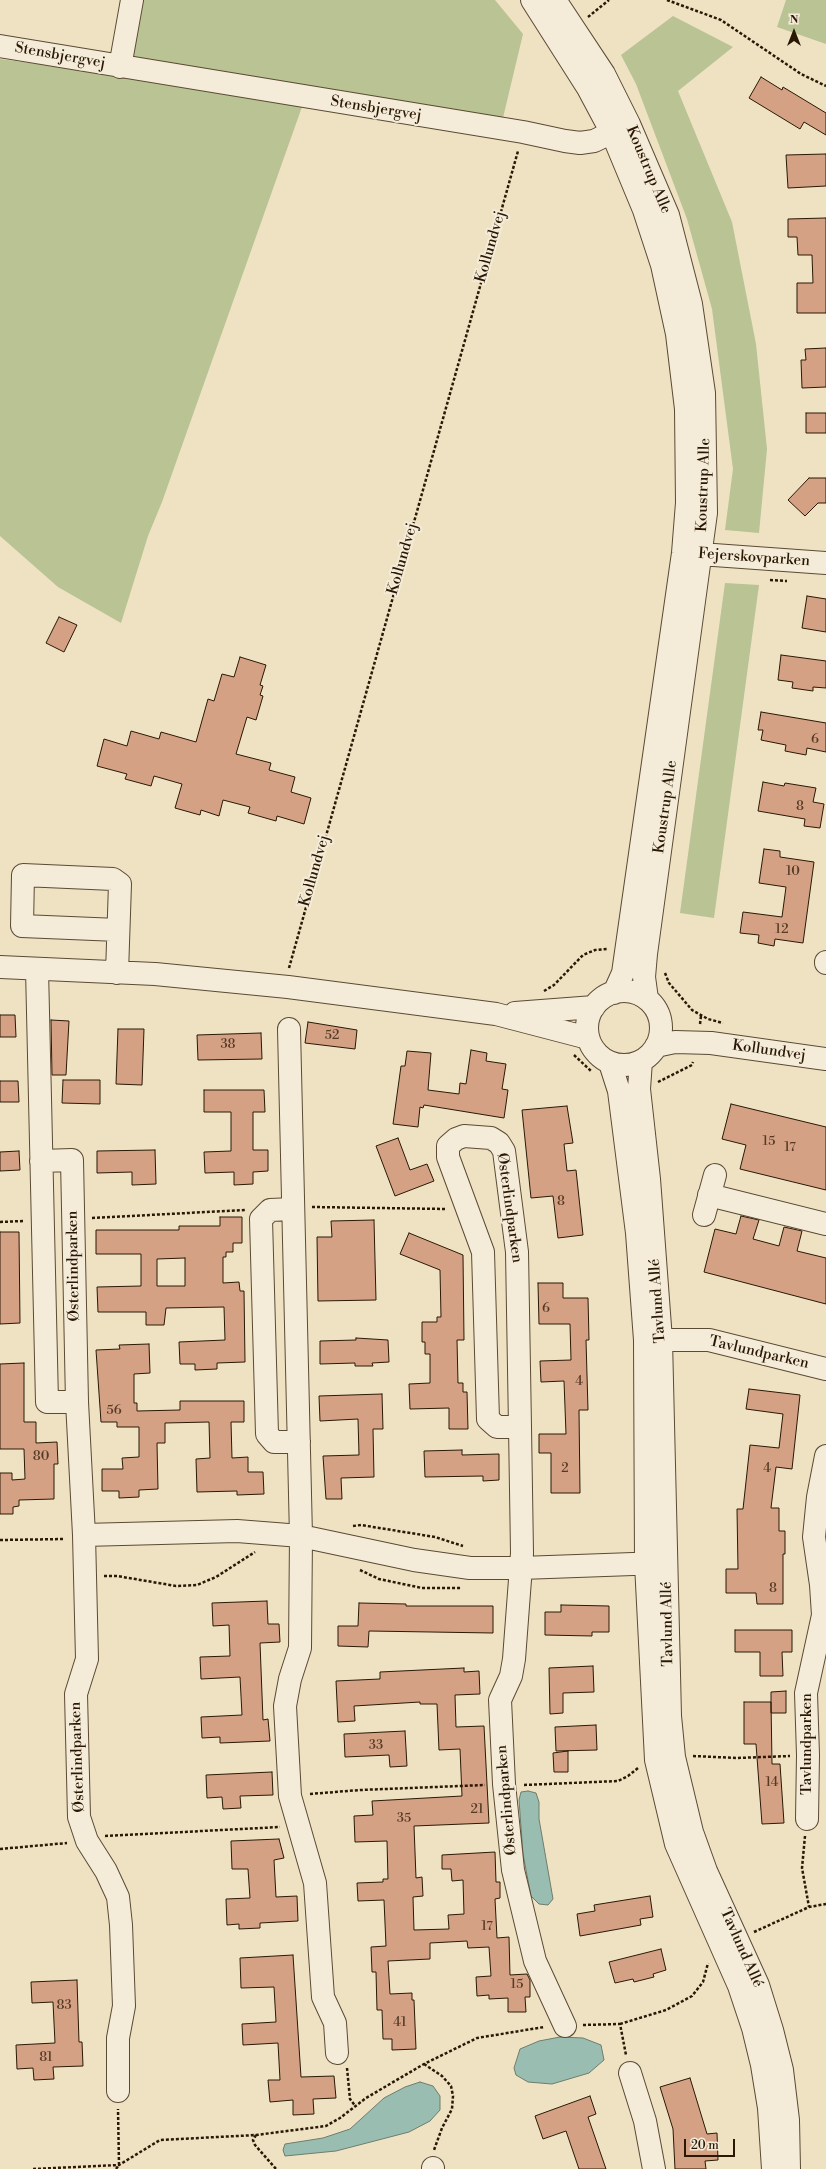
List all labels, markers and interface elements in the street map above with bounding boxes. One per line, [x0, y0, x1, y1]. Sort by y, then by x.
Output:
north arrow [774, 12, 814, 52]
text: N [790, 13, 798, 27]
street label: Stensbjergvej [13, 39, 107, 73]
street label: Stensbjergvej [329, 93, 423, 125]
street label: Koustrup Alle [621, 123, 675, 217]
street label: Kollundvej [472, 209, 510, 285]
street label: Koustrup Alle [693, 438, 715, 532]
street label: Kollundvej [384, 521, 422, 597]
street label: Fejerskovparken [697, 545, 811, 571]
house number: 6 [811, 732, 819, 748]
street label: Koustrup Alle [651, 759, 681, 855]
house number: 8 [796, 799, 804, 815]
street label: Kollundvej [296, 833, 334, 909]
house number: 10 [786, 864, 800, 880]
house number: 12 [775, 922, 789, 938]
house number: 52 [325, 1028, 339, 1044]
house number: 38 [220, 1037, 236, 1053]
street label: Kollundvej [731, 1037, 807, 1065]
house number: 15 [763, 1134, 775, 1150]
house number: 17 [784, 1140, 796, 1156]
street label: Østerlindparken [492, 1152, 526, 1264]
house number: 8 [557, 1194, 565, 1210]
street label: Østerlindparken [64, 1211, 84, 1321]
street label: Tavlund Allé [646, 1258, 670, 1344]
house number: 6 [542, 1301, 550, 1317]
street label: Tavlundparken [707, 1333, 811, 1373]
house number: 4 [575, 1374, 583, 1390]
house number: 56 [106, 1403, 122, 1419]
house number: 80 [33, 1449, 49, 1465]
house number: 2 [561, 1461, 569, 1477]
house number: 4 [763, 1461, 771, 1477]
street label: Tavlund Allé [658, 1581, 678, 1667]
house number: 8 [769, 1581, 777, 1597]
street label: Tavlundparken [798, 1693, 816, 1795]
street label: Østerlindparken [67, 1701, 89, 1813]
house number: 33 [369, 1738, 383, 1754]
street label: Østerlindparken [493, 1744, 521, 1856]
house number: 14 [766, 1775, 778, 1791]
house number: 21 [470, 1802, 484, 1818]
house number: 35 [397, 1811, 411, 1827]
street label: Tavlund Allé [716, 1906, 766, 1990]
house number: 17 [481, 1919, 493, 1935]
house number: 15 [511, 1977, 523, 1993]
house number: 83 [56, 1998, 72, 2014]
house number: 41 [393, 2015, 407, 2031]
house number: 81 [39, 2050, 53, 2066]
scale bar [686, 2131, 737, 2157]
text: 20 m [691, 2138, 719, 2153]

